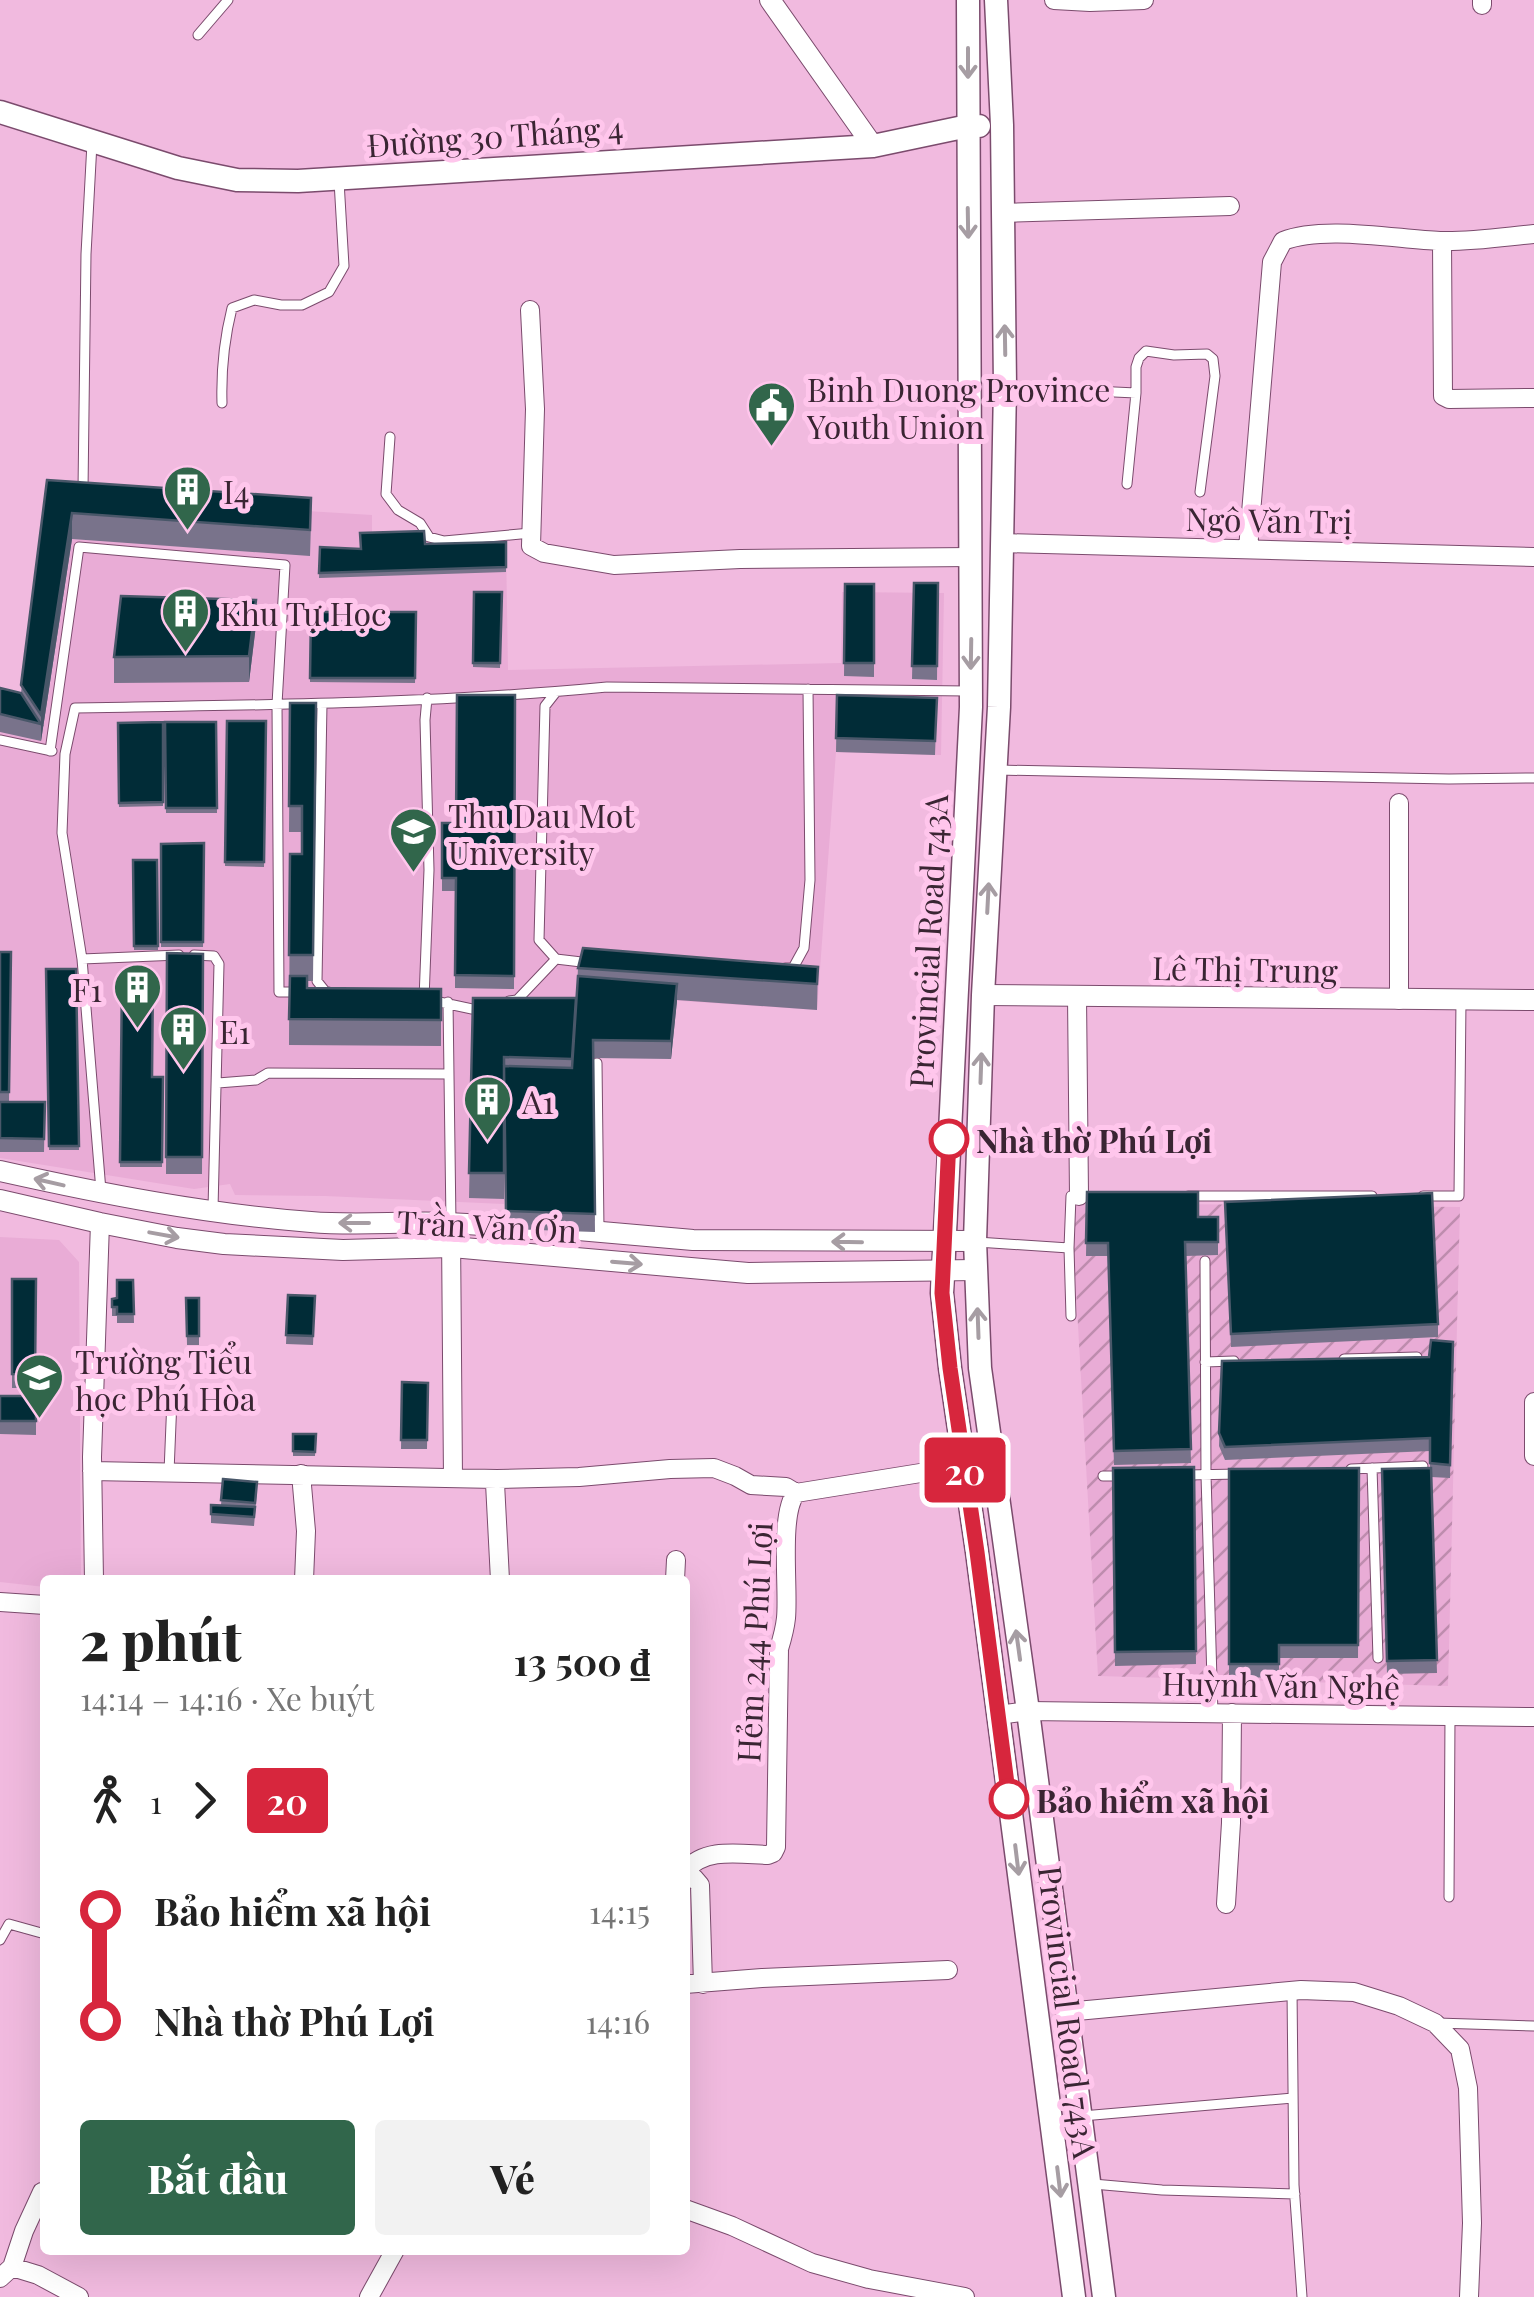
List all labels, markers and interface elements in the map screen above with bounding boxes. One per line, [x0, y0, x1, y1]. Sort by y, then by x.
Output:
one-way arrow [958, 46, 978, 78]
street label: Đường 30 Tháng 4 [365, 105, 625, 165]
one-way arrow [959, 207, 978, 239]
one-way arrow [995, 325, 1014, 357]
place label: Binh Duong Province Youth Union [806, 367, 1110, 447]
public building icon: Binh Duong Province Youth Union [746, 380, 798, 448]
building icon: I4 [162, 464, 214, 532]
place label: I4 [223, 469, 250, 512]
street label: Ngô Văn Trị [1185, 496, 1353, 542]
building icon: Khu Tự Học [159, 586, 211, 654]
place label: Khu Tự Học [220, 591, 387, 634]
one-way arrow [962, 638, 980, 670]
street label: Provincial Road 743A [898, 792, 956, 1089]
place label: Thu Dau Mot University [448, 793, 635, 873]
school or university icon: Thu Dau Mot University [387, 806, 439, 874]
one-way arrow [979, 882, 998, 914]
street label: Lê Thị Trung [1152, 945, 1338, 991]
building icon: F1 [111, 962, 163, 1030]
place label: F1 [72, 967, 102, 1010]
building icon: E1 [158, 1004, 210, 1072]
place label: E1 [219, 1009, 250, 1052]
one-way arrow [971, 1052, 990, 1085]
building icon: A1 [461, 1074, 513, 1142]
place label: A1 [521, 1079, 554, 1122]
place label: Nhà thờ Phú Lợi [976, 1118, 1212, 1161]
marker: Nhà thờ Phú Lợi [930, 1120, 968, 1158]
one-way arrow [34, 1172, 66, 1190]
street label: Trần Văn Ơn [396, 1199, 578, 1251]
one-way arrow [338, 1214, 370, 1232]
one-way arrow [147, 1226, 179, 1245]
one-way arrow [831, 1232, 863, 1251]
one-way arrow [610, 1254, 643, 1273]
one-way arrow [968, 1307, 987, 1339]
place label: Trường Tiểu học Phú Hòa [75, 1339, 256, 1419]
school or university icon: Trường Tiểu học Phú Hòa [14, 1352, 66, 1420]
line badge: 20 [920, 1438, 1010, 1502]
text: 20 [945, 1447, 985, 1494]
street label: Hẻm 244 Phú Lợi [725, 1521, 781, 1763]
text: 2 phút [80, 1601, 242, 1675]
one-way arrow [1009, 1629, 1027, 1662]
text: 13 500 ₫ [514, 1635, 650, 1686]
street label: Huỳnh Văn Nghệ [1161, 1660, 1401, 1708]
text: 14:14 – 14:16 · Xe buýt [80, 1676, 374, 1719]
icon: walk [80, 1773, 135, 1828]
icon: forward [177, 1773, 232, 1828]
text: 20 [267, 1777, 308, 1824]
place label: Bảo hiểm xã hội [1036, 1778, 1269, 1821]
text: 1 [150, 1779, 162, 1822]
marker: Bảo hiểm xã hội [990, 1780, 1028, 1818]
one-way arrow [1008, 1843, 1027, 1876]
street label: Provincial Road 743A [1030, 1863, 1108, 2161]
text: Bảo hiểm xã hội [154, 1885, 431, 1936]
text: 14:15 [589, 1889, 650, 1932]
text: Nhà thờ Phú Lợi [154, 1995, 434, 2046]
text: 14:16 [585, 1999, 650, 2042]
button: Bắt đầu [80, 2120, 355, 2235]
button: Vé [375, 2120, 650, 2235]
one-way arrow [1050, 2166, 1068, 2198]

